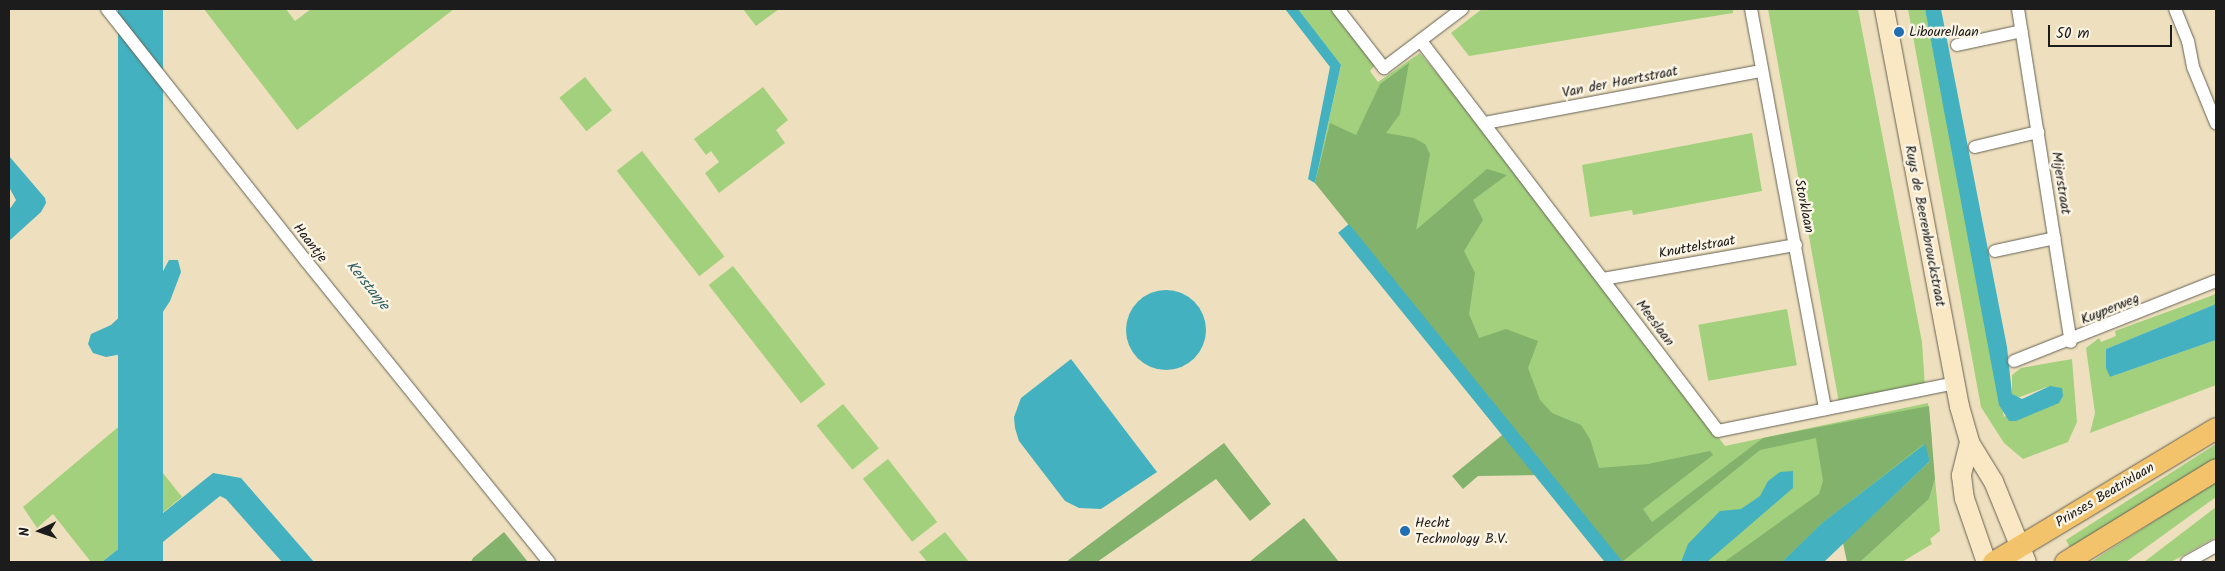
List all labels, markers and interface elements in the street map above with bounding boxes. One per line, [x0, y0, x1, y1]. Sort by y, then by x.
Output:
scale bar [2050, 15, 2174, 47]
text: 50 m [2056, 22, 2090, 46]
place label: Libourellaan [1909, 24, 1979, 40]
marker: Libourellaan [1893, 26, 1905, 38]
street label: Van der Haertstraat [1561, 63, 1679, 101]
street label: Ruys de Beerenbrouckstraat [1901, 144, 1949, 308]
street label: Mijerstraat [2048, 150, 2074, 216]
street label: Storklaan [1791, 178, 1817, 234]
street label: Haantje [289, 220, 331, 266]
street label: Knuttelstraat [1657, 232, 1737, 262]
water label: Kerstanje [342, 258, 392, 314]
street label: Kuyperweg [2078, 290, 2142, 328]
street label: Meeslaan [1632, 297, 1678, 349]
street label: Prinses Beatrixlaan [2053, 459, 2157, 531]
north arrow [15, 506, 65, 556]
place label: Hecht Technology B.V. [1415, 515, 1508, 548]
marker: Hecht Technology B.V. [1399, 525, 1411, 537]
text: N [14, 527, 36, 537]

